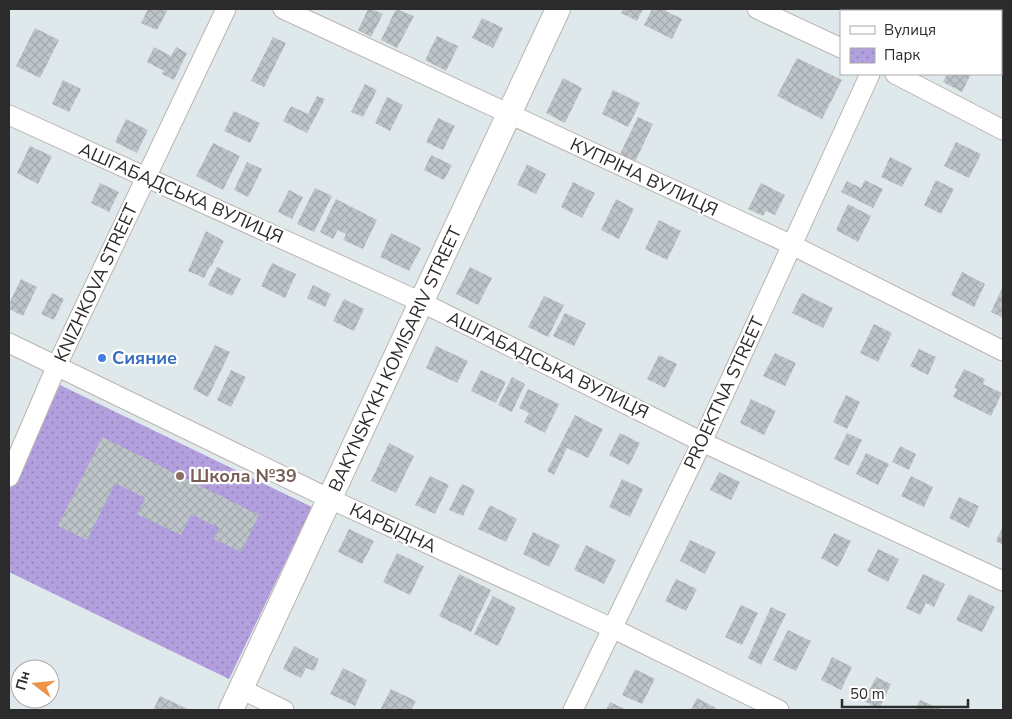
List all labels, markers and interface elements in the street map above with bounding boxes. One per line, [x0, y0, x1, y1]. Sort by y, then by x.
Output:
legend [840, 10, 1002, 75]
text: Вулиця [884, 20, 936, 40]
text: Парк [884, 45, 920, 65]
street label: КУПРІНА ВУЛИЦЯ [566, 132, 722, 222]
street label: АШГАБАДСЬКА ВУЛИЦЯ [75, 137, 287, 249]
street label: KNIZHKOVA STREET [49, 200, 143, 366]
street label: BAKYNSKYKH KOMISARIV STREET [323, 222, 467, 496]
street label: АШГАБАДСЬКА ВУЛИЦЯ [443, 306, 653, 424]
street label: PROEKTNA STREET [678, 313, 770, 473]
place label: Сияние [112, 346, 177, 370]
marker: Сияние [96, 352, 108, 364]
place label: Школа №39 [190, 464, 297, 488]
marker: Школа №39 [174, 470, 186, 482]
street label: КАРБІДНА [346, 497, 440, 559]
north arrow [10, 659, 60, 709]
text: Пн [11, 669, 35, 692]
scale bar [842, 676, 968, 708]
text: 50 m [850, 684, 885, 704]

